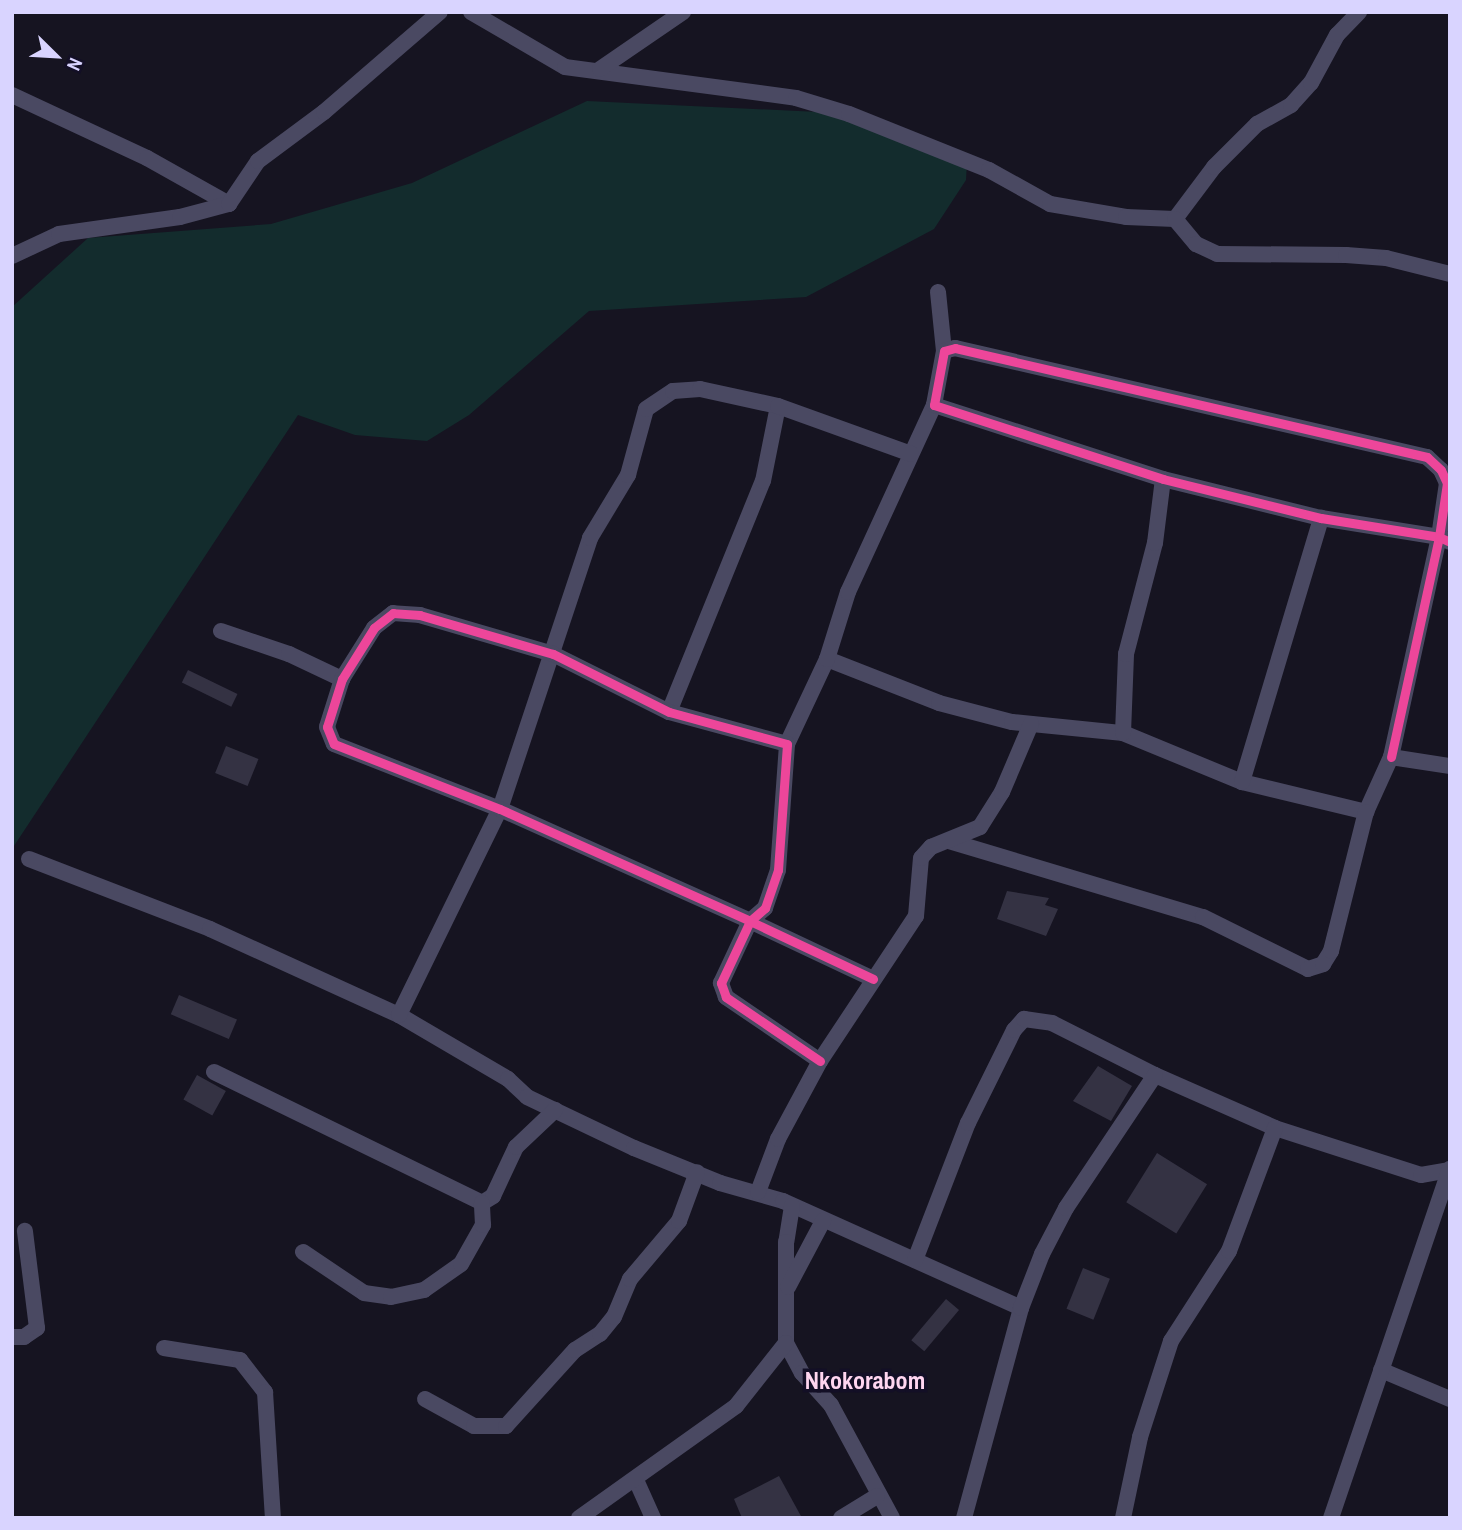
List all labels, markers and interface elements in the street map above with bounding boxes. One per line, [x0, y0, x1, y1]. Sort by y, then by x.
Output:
north arrow [21, 21, 91, 91]
text: N [61, 54, 89, 75]
district label: Nkokorabom [805, 1367, 925, 1395]

